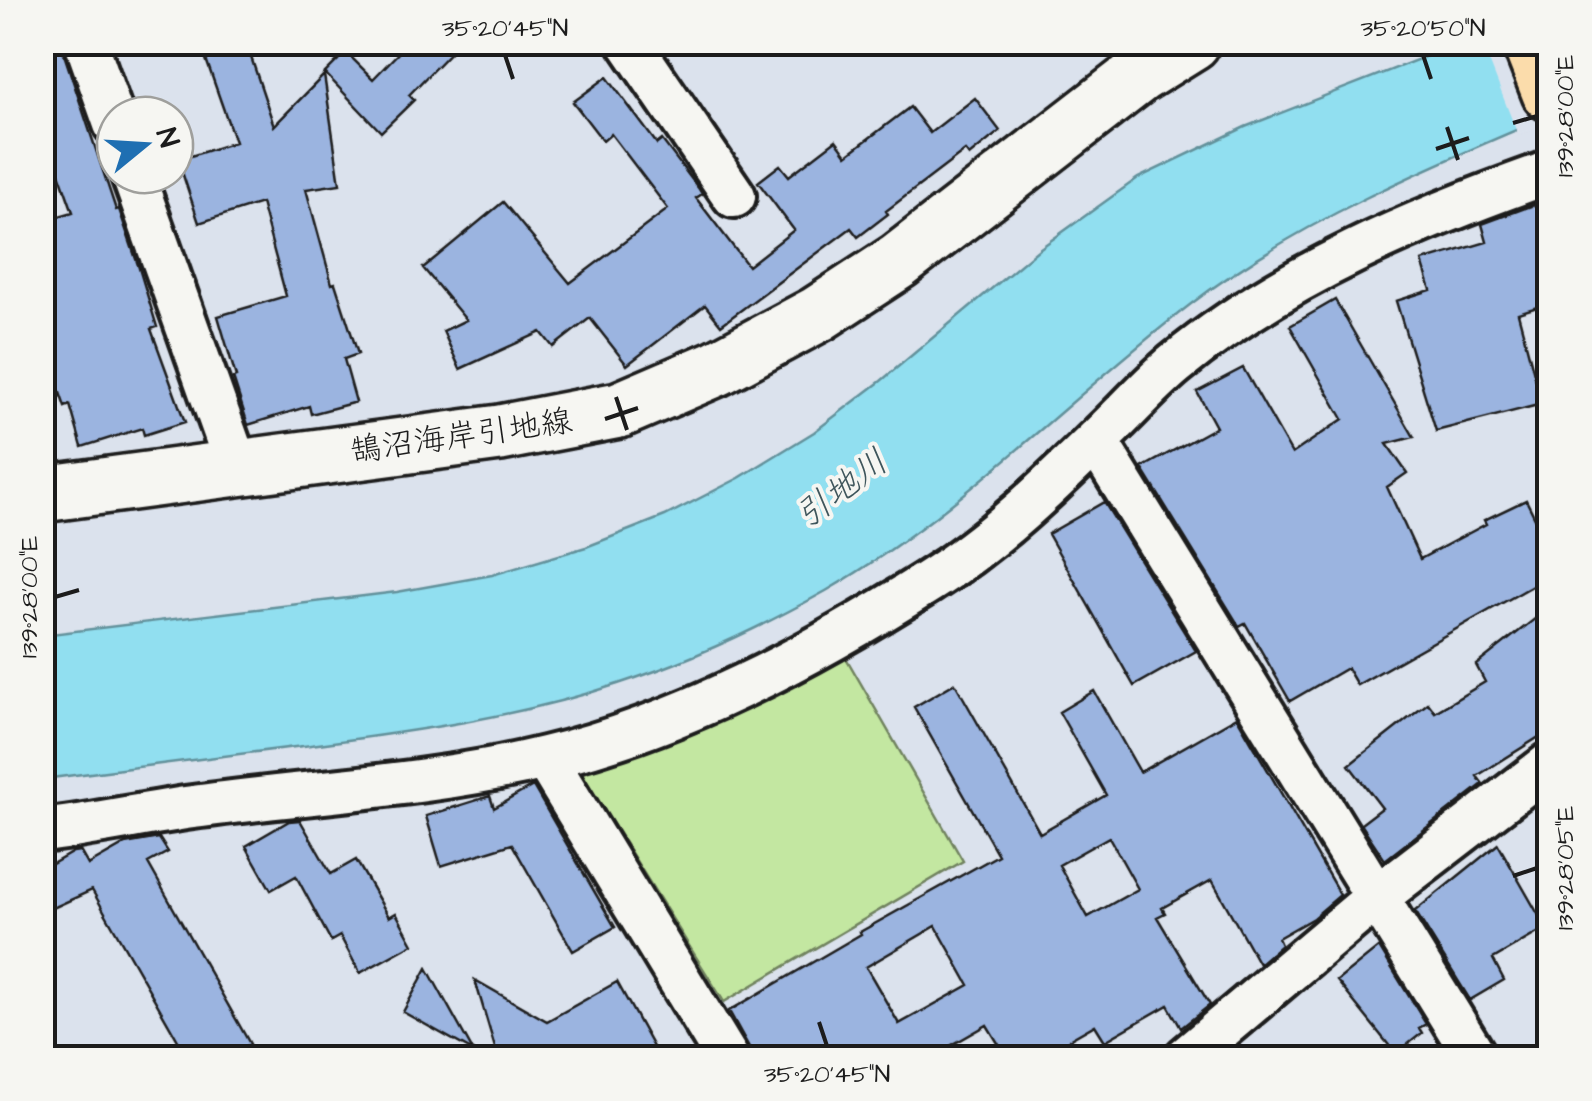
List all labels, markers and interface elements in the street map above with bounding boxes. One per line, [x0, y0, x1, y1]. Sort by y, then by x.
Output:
text: 35°20'45"N [442, 11, 568, 46]
text: 35°20'50"N [1360, 11, 1486, 46]
text: 139°28'00"E [1548, 55, 1583, 177]
north arrow [95, 95, 195, 195]
text: N [146, 123, 189, 153]
street label: 鵠沼海岸引地線 [347, 399, 575, 474]
water label: 引地川 [785, 438, 899, 540]
text: 139°28'00"E [12, 536, 47, 658]
text: 139°28'05"E [1548, 806, 1583, 930]
text: 35°20'45"N [764, 1057, 890, 1092]

